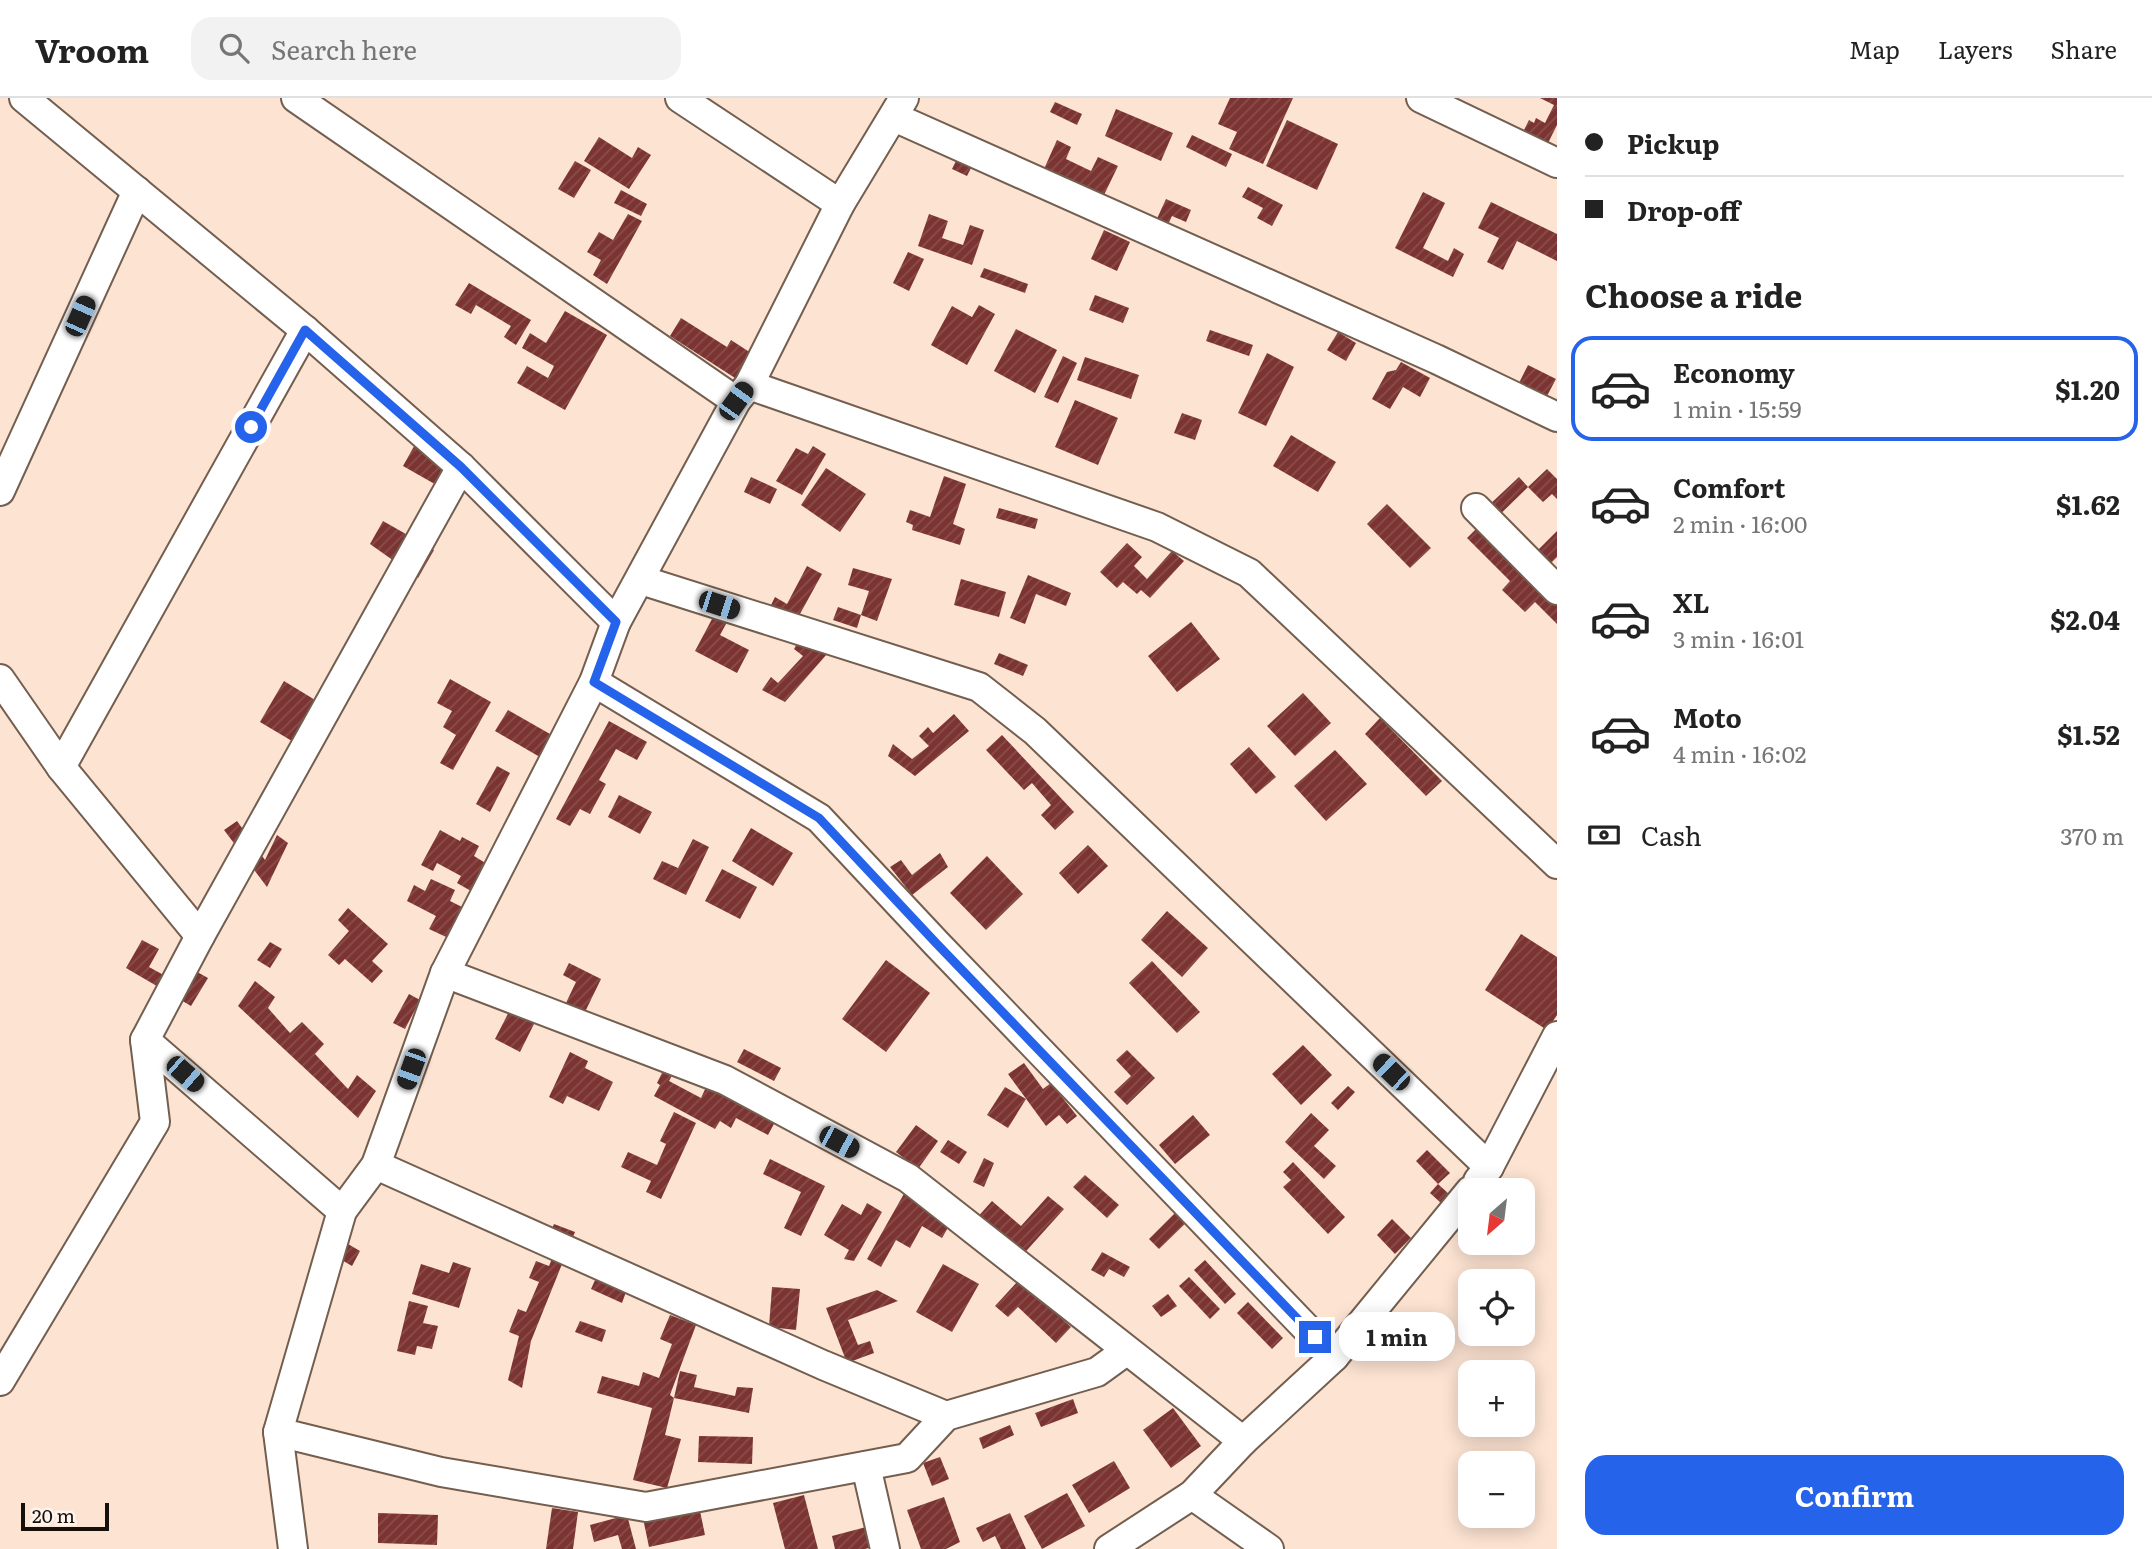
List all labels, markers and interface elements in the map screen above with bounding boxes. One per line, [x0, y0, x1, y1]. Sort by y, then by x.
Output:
search box [191, 17, 681, 80]
text: Vroom [35, 24, 149, 73]
icon: search [215, 29, 253, 67]
text: Search here [271, 29, 417, 68]
text: Map [1849, 31, 1900, 66]
text: Layers [1938, 31, 2012, 66]
text: Share [2050, 31, 2117, 66]
text: Pickup [1627, 123, 1719, 162]
text: Drop-off [1627, 190, 1740, 229]
text: Choose a ride [1585, 270, 1802, 318]
car [62, 293, 99, 339]
text: Economy [1673, 352, 1795, 391]
icon: car [1589, 357, 1652, 420]
text: $1.20 [2055, 369, 2120, 408]
car [716, 378, 757, 424]
text: 1 min · 15:59 [1673, 391, 1801, 425]
route start [235, 411, 267, 443]
text: Comfort [1673, 467, 1785, 506]
icon: car [1589, 472, 1652, 535]
text: $1.62 [2056, 484, 2120, 523]
text: 2 min · 16:00 [1673, 506, 1807, 540]
text: XL [1673, 582, 1710, 621]
icon: car [1589, 587, 1652, 650]
car [696, 589, 743, 621]
text: $2.04 [2050, 599, 2120, 638]
text: 3 min · 16:01 [1673, 621, 1804, 655]
text: Moto [1673, 697, 1742, 736]
icon: car [1589, 702, 1652, 765]
text: $1.52 [2057, 714, 2120, 753]
text: 4 min · 16:02 [1673, 736, 1806, 770]
text: Cash [1641, 815, 1702, 854]
icon: cash [1585, 816, 1623, 854]
text: 370 m [2060, 818, 2124, 852]
car [394, 1046, 429, 1092]
car [1369, 1050, 1414, 1094]
car [163, 1052, 208, 1096]
car [816, 1123, 863, 1161]
north arrow [1458, 1178, 1535, 1255]
map controls [1458, 1178, 1535, 1528]
button: locate [1458, 1269, 1535, 1346]
callout: 1 min [1340, 1312, 1455, 1362]
text: 1 min [1366, 1319, 1428, 1353]
route end [1299, 1321, 1331, 1353]
button: + [1458, 1360, 1535, 1437]
button: − [1458, 1451, 1535, 1528]
button: Confirm [1585, 1455, 2124, 1535]
scale bar [21, 1500, 108, 1532]
text: 20 m [32, 1501, 75, 1529]

